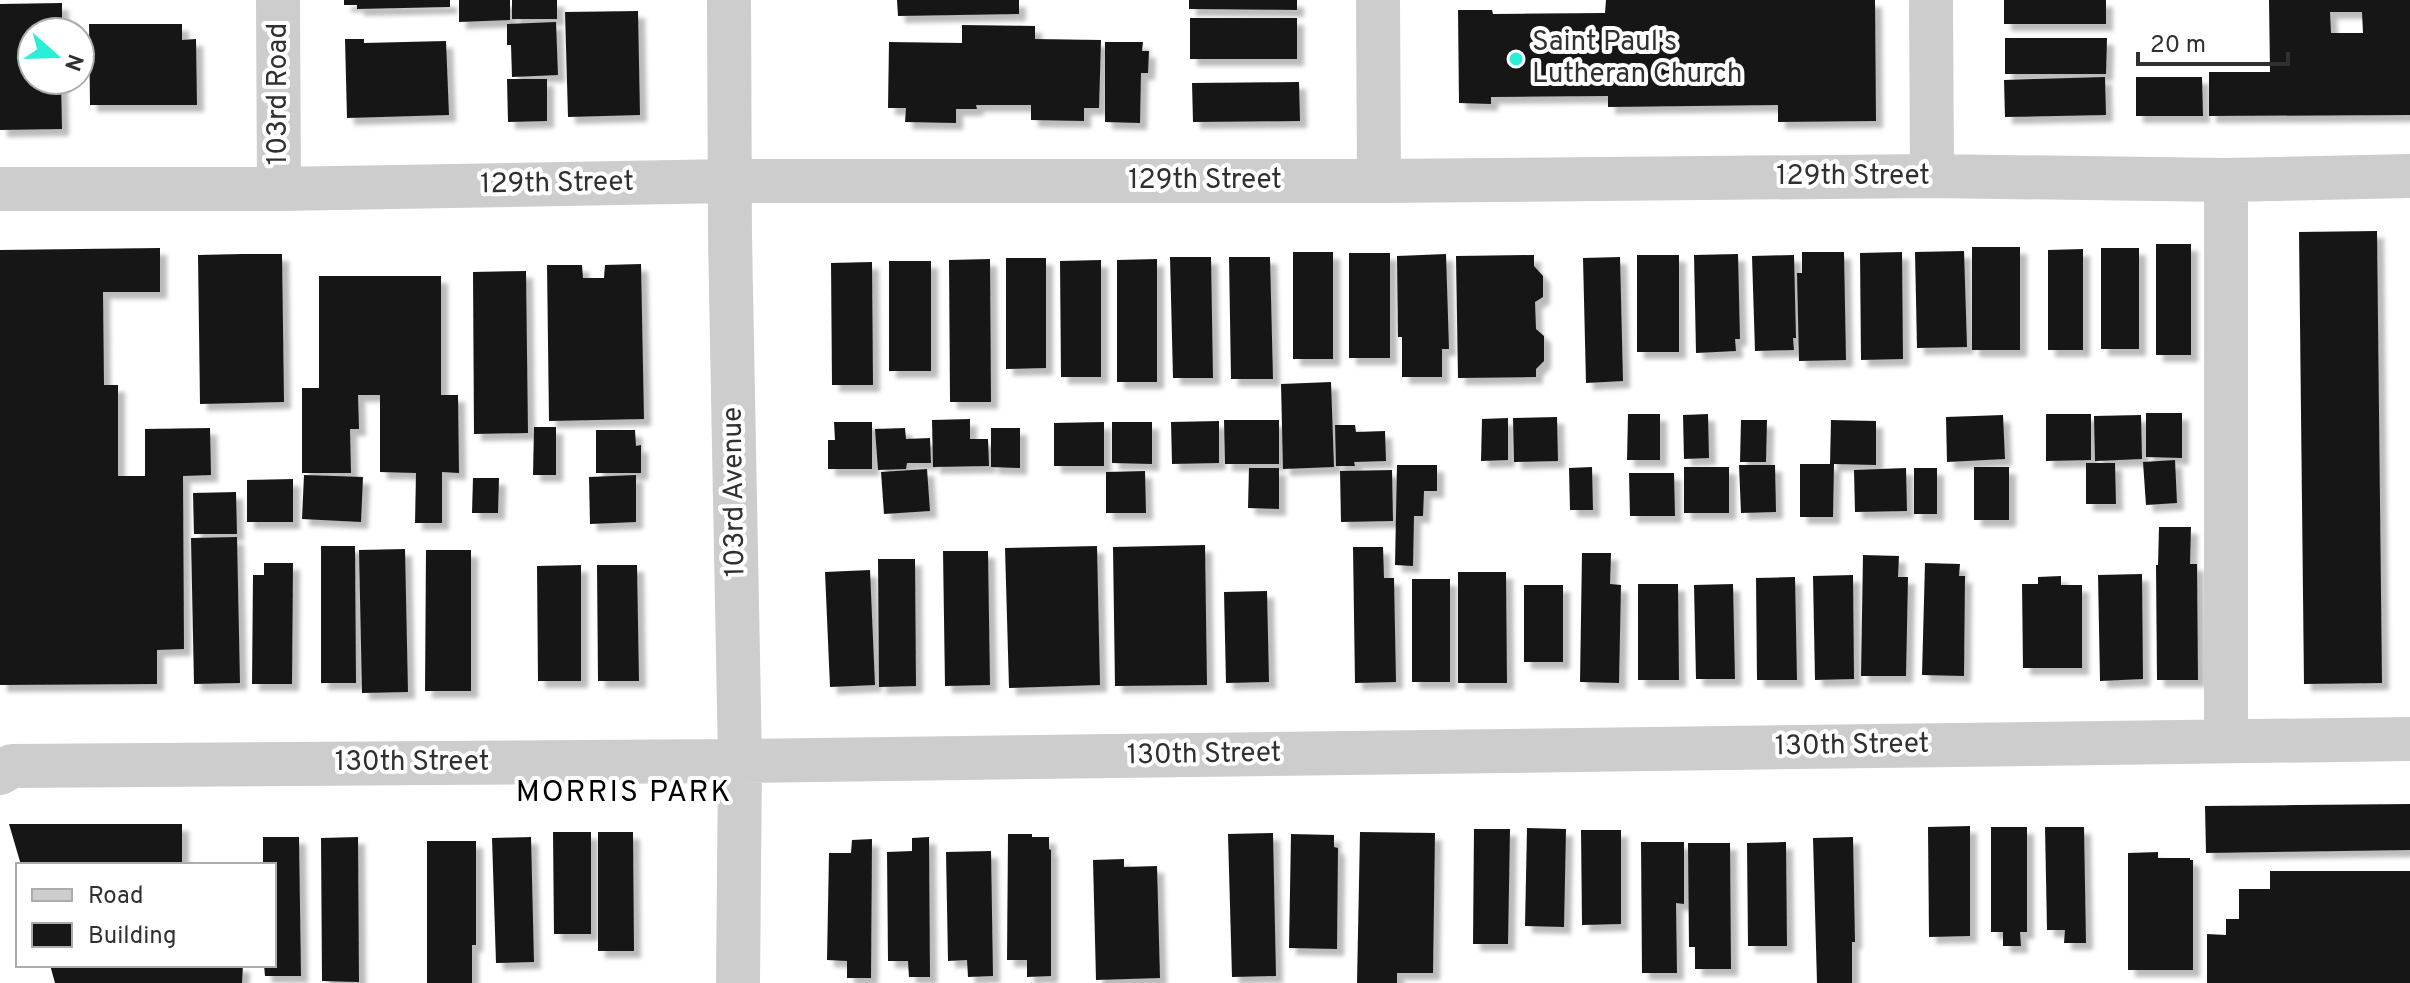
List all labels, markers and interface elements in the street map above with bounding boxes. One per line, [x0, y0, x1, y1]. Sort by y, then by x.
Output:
north arrow [16, 16, 96, 96]
scale bar [2138, 16, 2288, 66]
street label: 103rd Road [261, 23, 297, 165]
place label: Saint Paul's Lutheran Church [1532, 25, 1743, 93]
text: 20 m [2150, 31, 2206, 61]
text: N [57, 50, 88, 74]
marker: Saint Paul's Lutheran Church [1507, 50, 1525, 68]
street label: 129th Street [1776, 159, 1930, 195]
street label: 129th Street [1128, 163, 1282, 199]
street label: 129th Street [480, 165, 634, 203]
street label: 103rd Avenue [716, 407, 754, 577]
street label: 130th Street [1774, 727, 1930, 765]
street label: 130th Street [1126, 736, 1282, 774]
street label: 130th Street [335, 745, 489, 781]
district label: MORRIS PARK [516, 775, 732, 812]
legend [16, 863, 276, 967]
text: Road [88, 882, 144, 912]
text: Building [88, 922, 177, 952]

